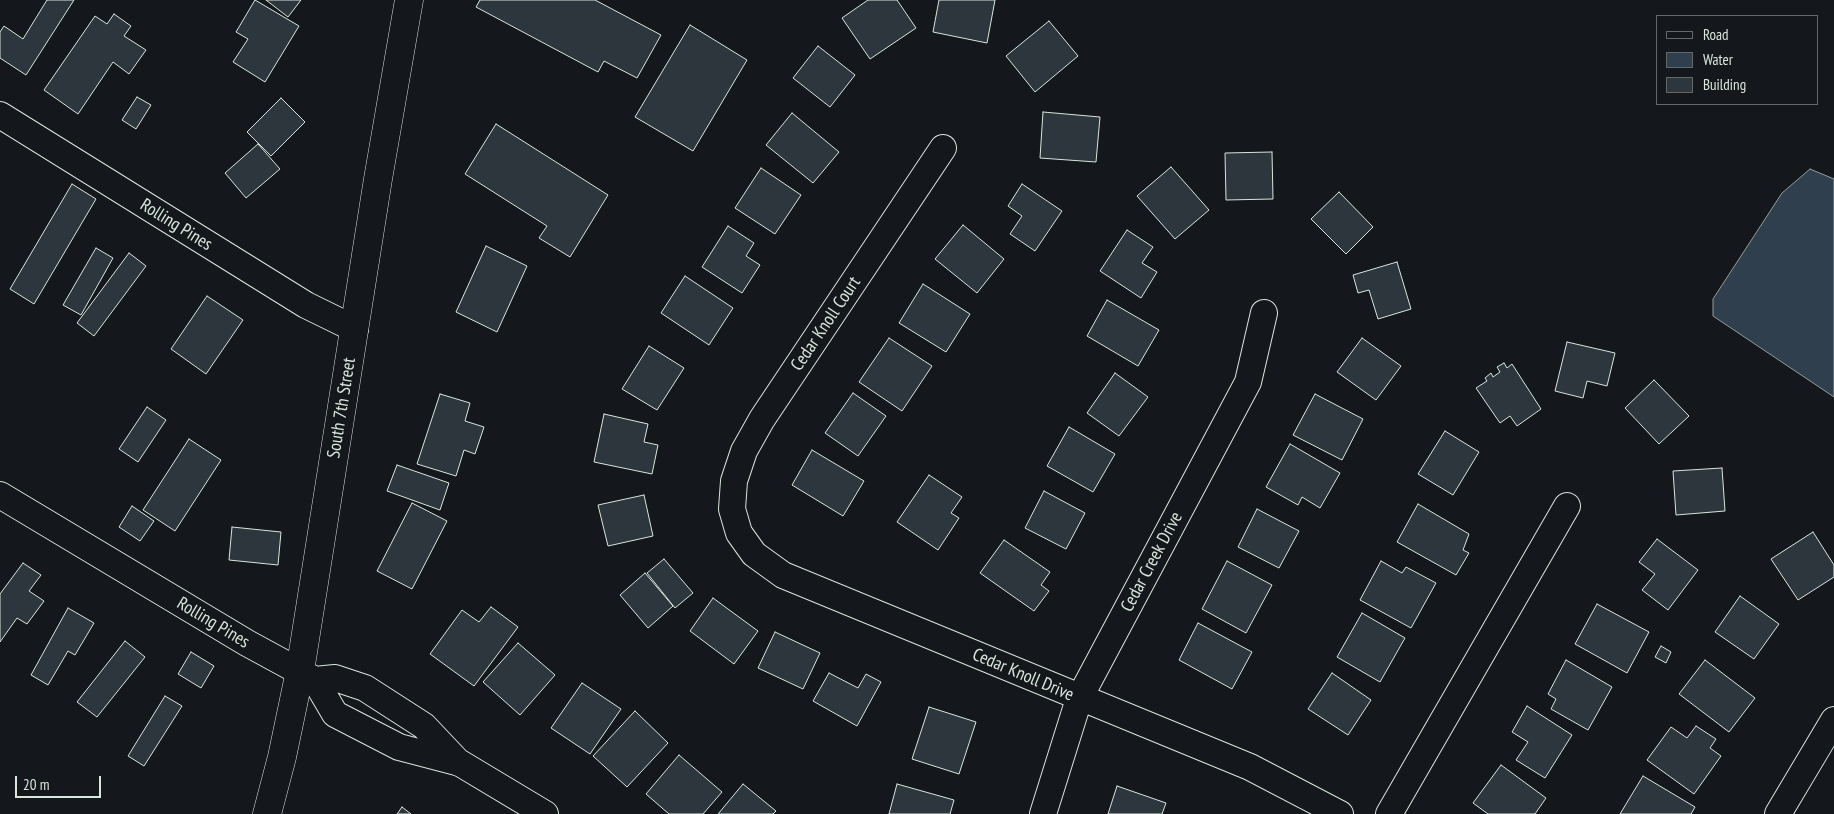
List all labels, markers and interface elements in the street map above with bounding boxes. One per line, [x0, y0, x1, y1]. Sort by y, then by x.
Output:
legend [1656, 15, 1819, 105]
text: Road [1703, 25, 1729, 44]
text: Water [1703, 50, 1733, 69]
text: Building [1703, 75, 1746, 94]
street label: Rolling Pines [136, 194, 216, 256]
street label: Cedar Knoll Court [787, 273, 865, 375]
street label: South 7th Street [323, 356, 361, 460]
street label: Cedar Creek Drive [1117, 508, 1187, 616]
street label: Rolling Pines [173, 593, 253, 653]
street label: Cedar Knoll Drive [969, 644, 1077, 706]
scale bar [18, 766, 104, 798]
text: 20 m [23, 775, 49, 794]

